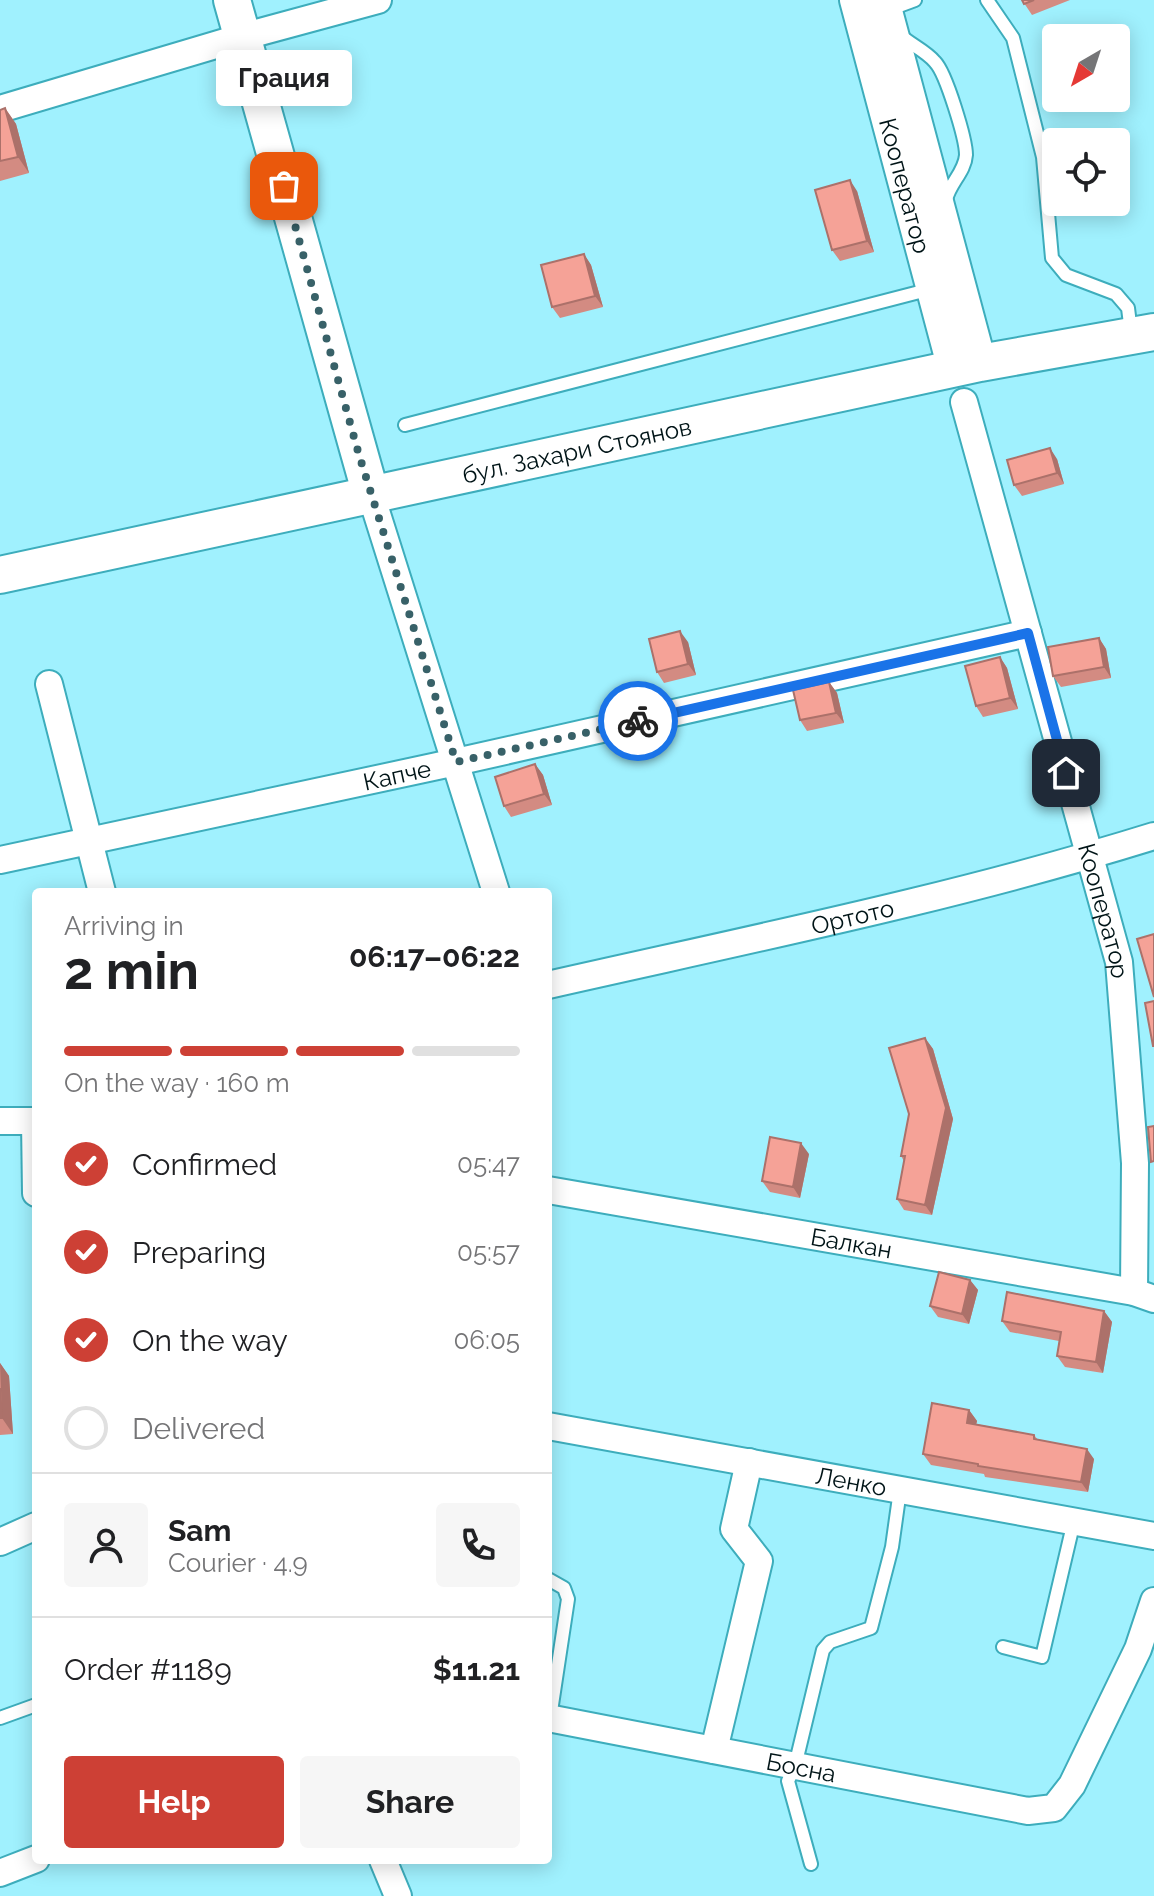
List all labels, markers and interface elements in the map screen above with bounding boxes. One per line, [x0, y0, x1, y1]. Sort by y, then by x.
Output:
north arrow [1042, 24, 1130, 112]
map controls [1042, 24, 1130, 216]
callout: Грация [216, 50, 352, 106]
text: Грация [238, 63, 330, 93]
street label: Кооператор [873, 115, 937, 256]
button: locate [1042, 128, 1130, 216]
pin [250, 152, 318, 220]
icon: bag [262, 164, 306, 208]
street label: бул. Захари Стоянов [459, 411, 694, 489]
courier [598, 681, 678, 761]
icon: bike [616, 699, 660, 743]
pin [1032, 739, 1100, 807]
icon: home [1044, 751, 1088, 795]
street label: Капче [360, 753, 433, 796]
street label: Кооператор [1072, 840, 1135, 980]
street label: Ортото [808, 893, 897, 940]
text: Arriving in [64, 911, 184, 941]
text: 06:17–06:22 [349, 939, 520, 974]
text: 2 min [64, 940, 199, 1001]
text: On the way · 160 m [64, 1068, 290, 1098]
icon: check [64, 1142, 108, 1186]
text: Confirmed [132, 1147, 277, 1182]
text: 05:47 [457, 1149, 520, 1179]
street label: Балкан [809, 1222, 894, 1264]
icon: check [64, 1230, 108, 1274]
text: Preparing [132, 1235, 266, 1270]
text: 05:57 [457, 1237, 520, 1267]
icon: check [64, 1318, 108, 1362]
text: On the way [132, 1323, 288, 1358]
text: 06:05 [453, 1325, 520, 1355]
text: Delivered [132, 1411, 265, 1446]
street label: Ленко [813, 1460, 889, 1502]
button: person [64, 1503, 148, 1587]
button: phone [436, 1503, 520, 1587]
text: Sam [168, 1513, 231, 1548]
text: Courier · 4.9 [168, 1548, 308, 1578]
text: Order #1189 [64, 1652, 232, 1687]
text: $11.21 [433, 1652, 520, 1687]
street label: Босна [764, 1746, 839, 1788]
button: Help [64, 1756, 284, 1848]
button: Share [300, 1756, 520, 1848]

